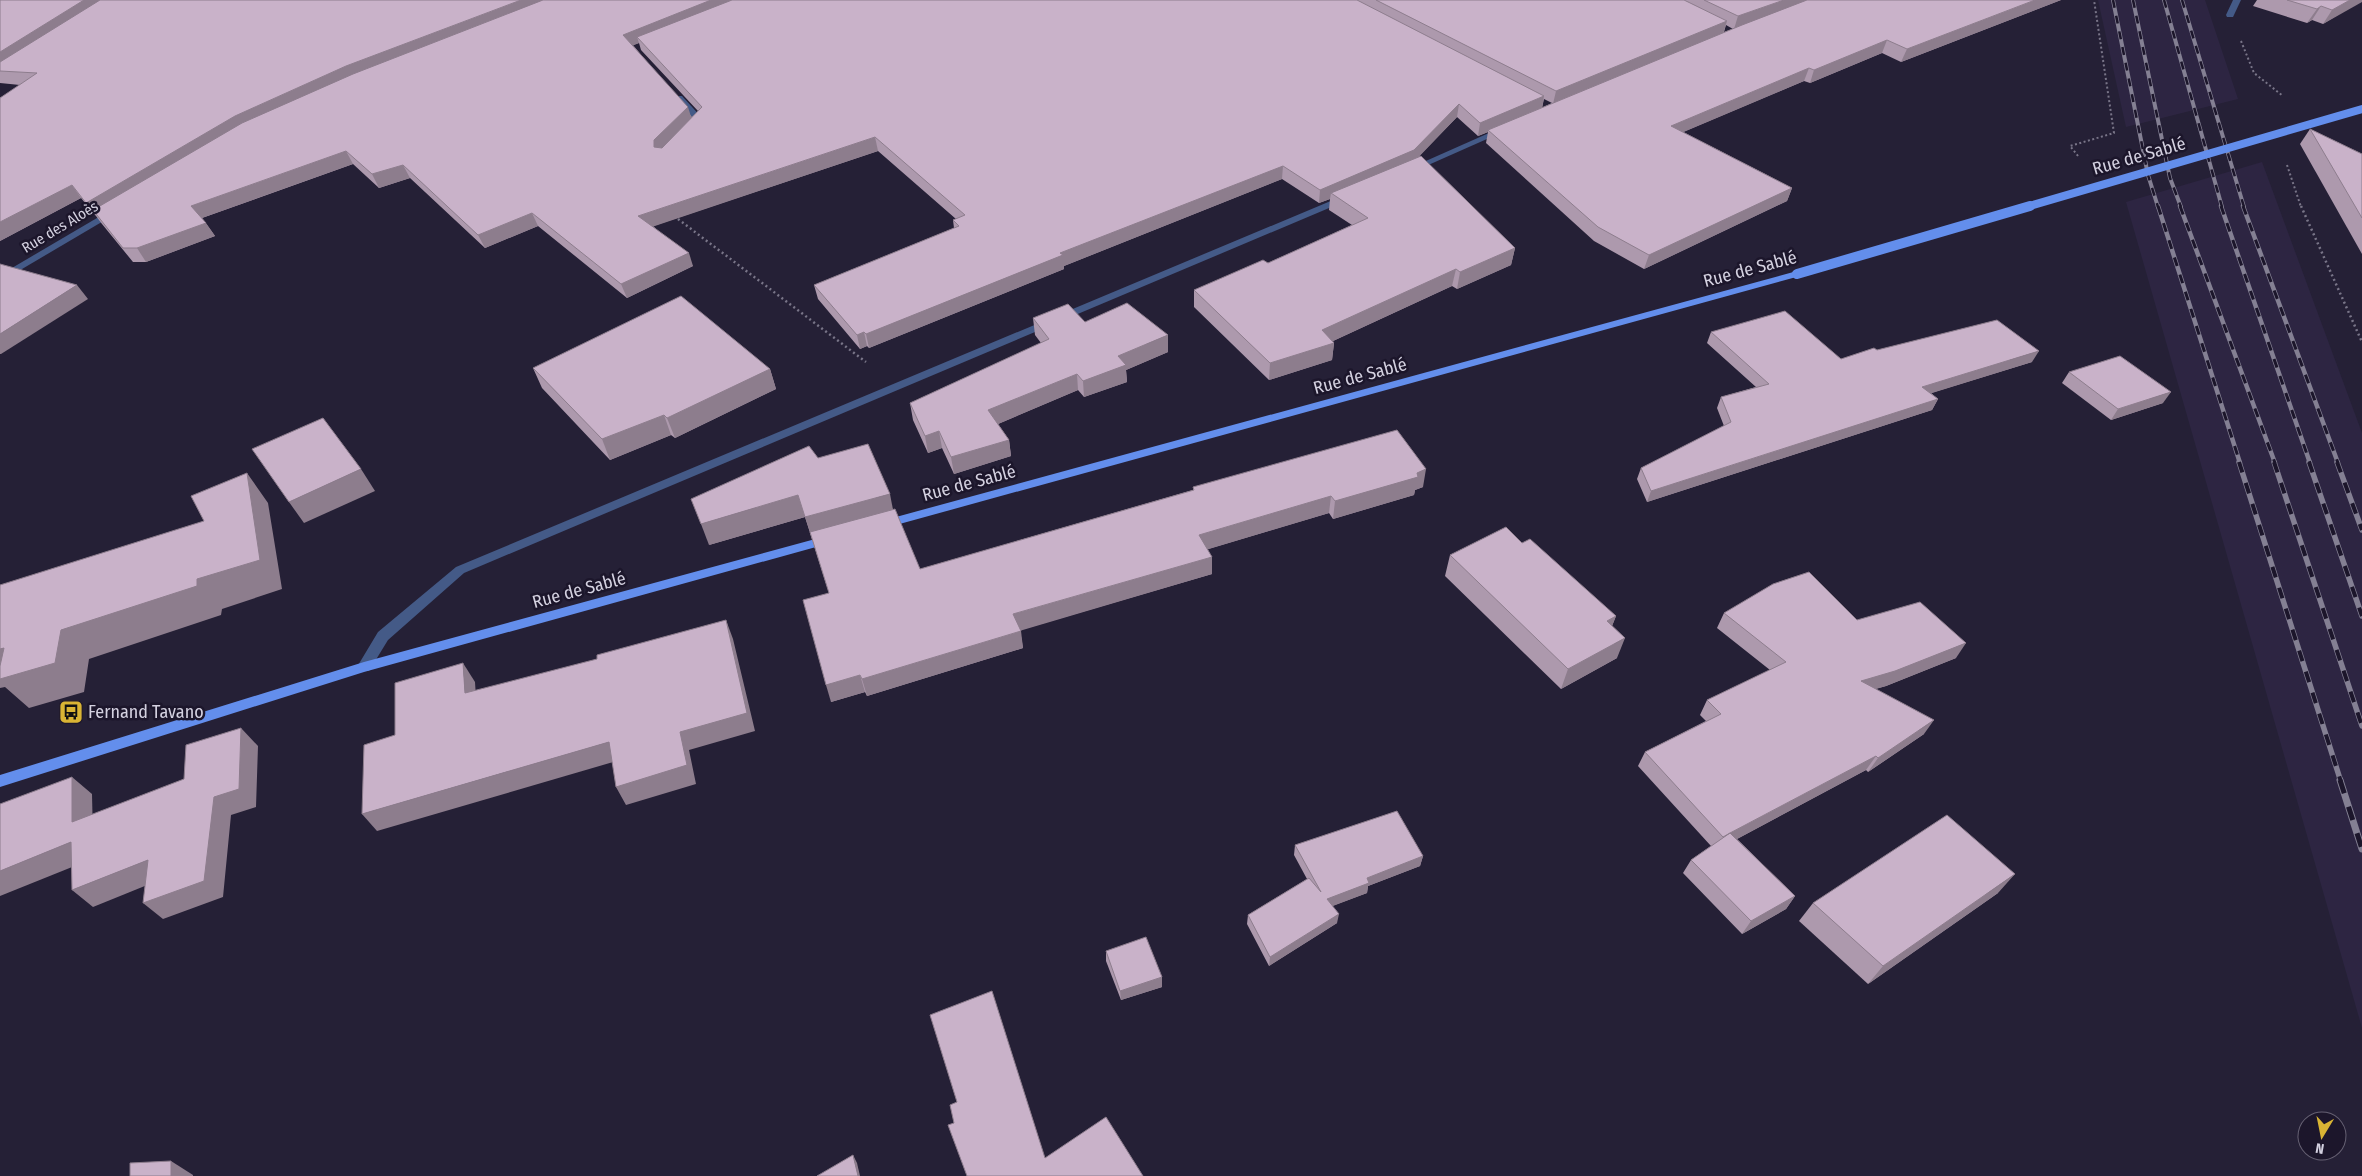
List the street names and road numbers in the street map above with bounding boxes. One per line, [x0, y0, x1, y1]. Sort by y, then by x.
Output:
street label: Rue de Sablé [2090, 132, 2188, 180]
street label: Rue des Aloès [19, 197, 101, 257]
street label: Rue de Sablé [1701, 246, 1799, 292]
street label: Rue de Sablé [1311, 353, 1409, 399]
street label: Rue de Sablé [920, 460, 1018, 506]
street label: Rue de Sablé [530, 567, 628, 613]

